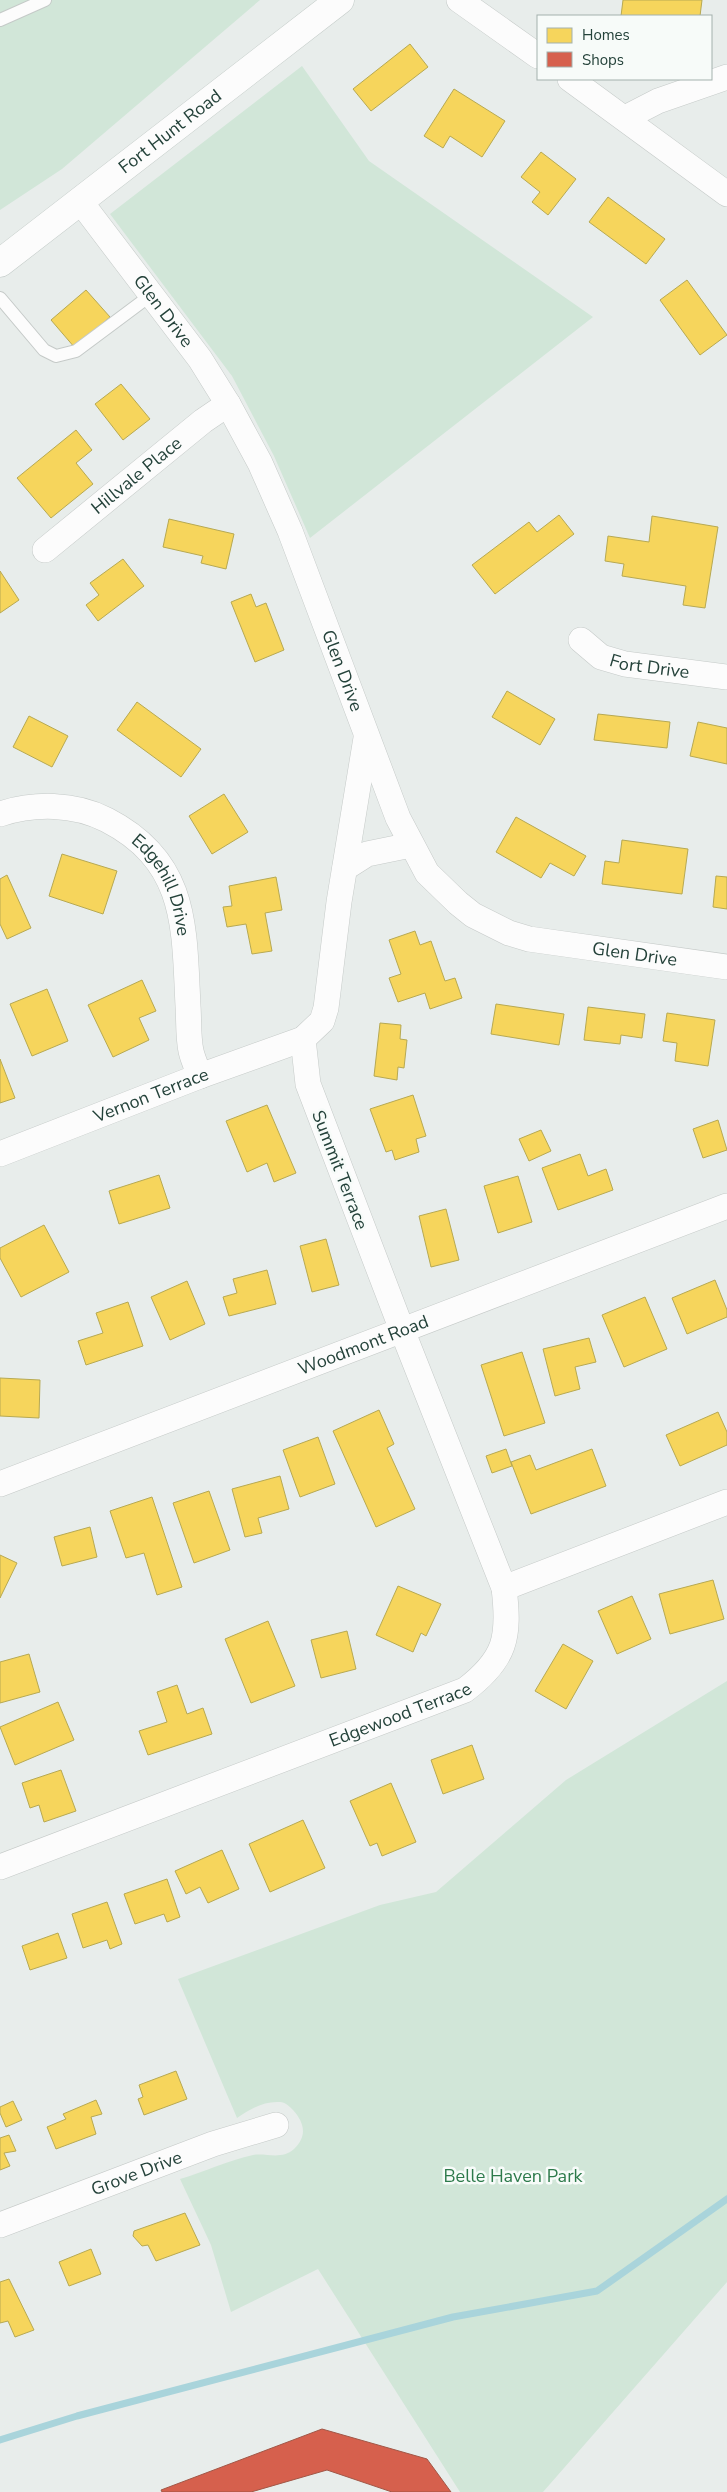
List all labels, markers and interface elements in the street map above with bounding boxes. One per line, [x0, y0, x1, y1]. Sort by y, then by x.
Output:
legend [537, 15, 712, 80]
text: Homes [582, 25, 630, 45]
text: Shops [582, 50, 624, 70]
street label: Fort Hunt Road [114, 84, 227, 179]
street label: Glen Drive [128, 270, 199, 352]
street label: Hillvale Place [86, 431, 187, 520]
street label: Glen Drive [316, 626, 369, 715]
street label: Fort Drive [607, 648, 691, 684]
street label: Edgehill Drive [127, 828, 196, 937]
street label: Glen Drive [591, 936, 679, 972]
street label: Vernon Terrace [89, 1062, 212, 1129]
street label: Summit Terrace [306, 1107, 374, 1233]
street label: Woodmont Road [295, 1309, 432, 1381]
street label: Edgewood Terrace [326, 1677, 477, 1753]
street label: Grove Drive [88, 2145, 185, 2201]
park label: Belle Haven Park [443, 2164, 584, 2188]

